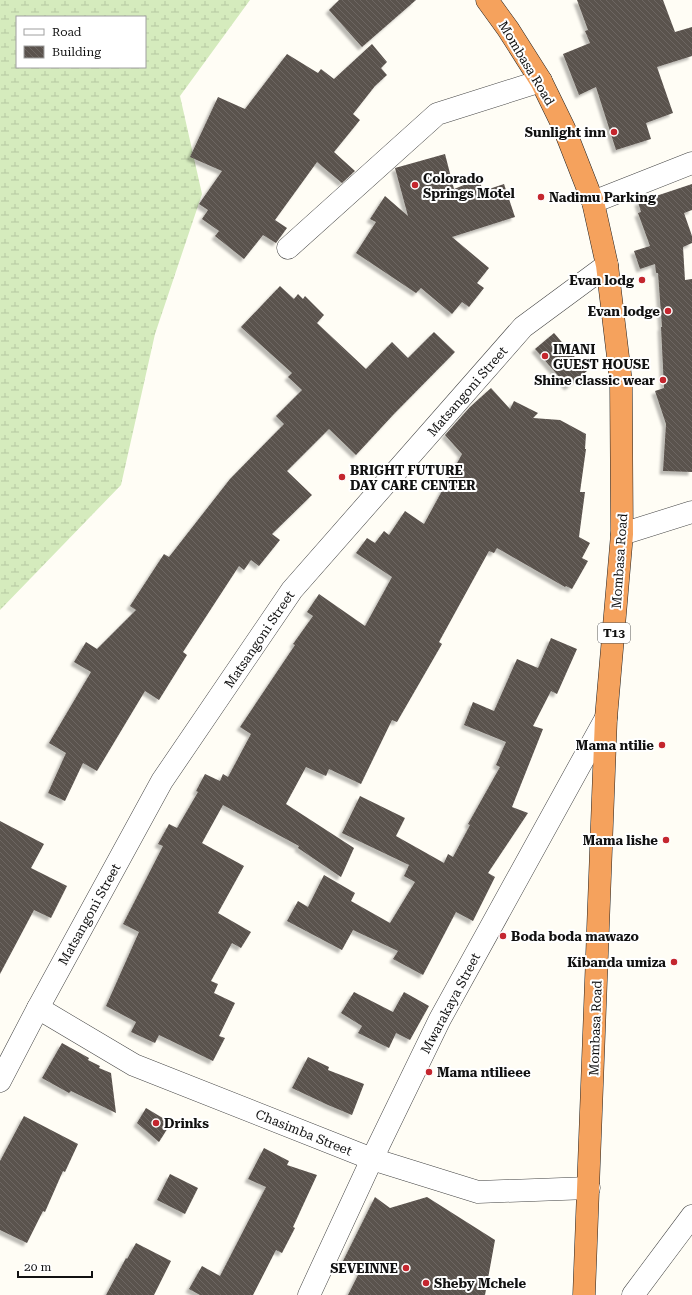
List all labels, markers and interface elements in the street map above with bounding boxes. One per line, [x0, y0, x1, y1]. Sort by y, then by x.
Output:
legend [16, 16, 146, 68]
street label: Mombasa Road [496, 18, 558, 109]
text: Road [52, 25, 82, 39]
text: Building [52, 45, 101, 59]
place label: Sunlight inn [525, 125, 606, 140]
marker: Sunlight inn [609, 127, 619, 137]
place label: Colorado Springs Motel [423, 171, 515, 201]
marker: Colorado Springs Motel [410, 180, 420, 190]
place label: Nadimu Parking [549, 190, 656, 205]
marker: Nadimu Parking [536, 192, 546, 202]
place label: Evan lodg [569, 273, 634, 288]
marker: Evan lodg [637, 275, 647, 285]
place label: Evan lodge [588, 304, 660, 319]
marker: Evan lodge [663, 306, 673, 316]
place label: IMANI GUEST HOUSE [553, 342, 650, 372]
street label: Matsangoni Street [424, 343, 510, 439]
marker: IMANI GUEST HOUSE [540, 351, 550, 361]
place label: Shine classic wear [534, 373, 655, 388]
marker: Shine classic wear [658, 375, 668, 385]
place label: BRIGHT FUTURE DAY CARE CENTER [350, 463, 476, 493]
marker: BRIGHT FUTURE DAY CARE CENTER [337, 472, 347, 482]
street label: Mombasa Road [609, 512, 630, 609]
street label: Matsangoni Street [221, 588, 298, 691]
road number: T13 [598, 623, 630, 643]
place label: Mama ntilie [576, 738, 654, 753]
marker: Mama ntilie [657, 740, 667, 750]
place label: Mama lishe [583, 833, 658, 848]
marker: Mama lishe [661, 835, 671, 845]
street label: Matsangoni Street [55, 861, 124, 968]
place label: Boda boda mawazo [511, 929, 639, 944]
marker: Boda boda mawazo [498, 931, 508, 941]
street label: Mwarakaya Street [418, 950, 483, 1056]
place label: Kibanda umiza [567, 955, 666, 970]
marker: Kibanda umiza [669, 957, 679, 967]
street label: Mombasa Road [586, 979, 605, 1076]
place label: Mama ntilieee [437, 1065, 531, 1080]
marker: Mama ntilieee [424, 1067, 434, 1077]
street label: Chasimba Street [253, 1106, 354, 1159]
place label: Drinks [164, 1116, 209, 1131]
marker: Drinks [151, 1118, 161, 1128]
scale bar [18, 1253, 92, 1279]
text: 20 m [24, 1260, 51, 1274]
place label: SEVEINNE [330, 1261, 398, 1276]
marker: SEVEINNE [401, 1263, 411, 1273]
place label: Sheby Mchele [434, 1276, 526, 1291]
marker: Sheby Mchele [421, 1278, 431, 1288]

